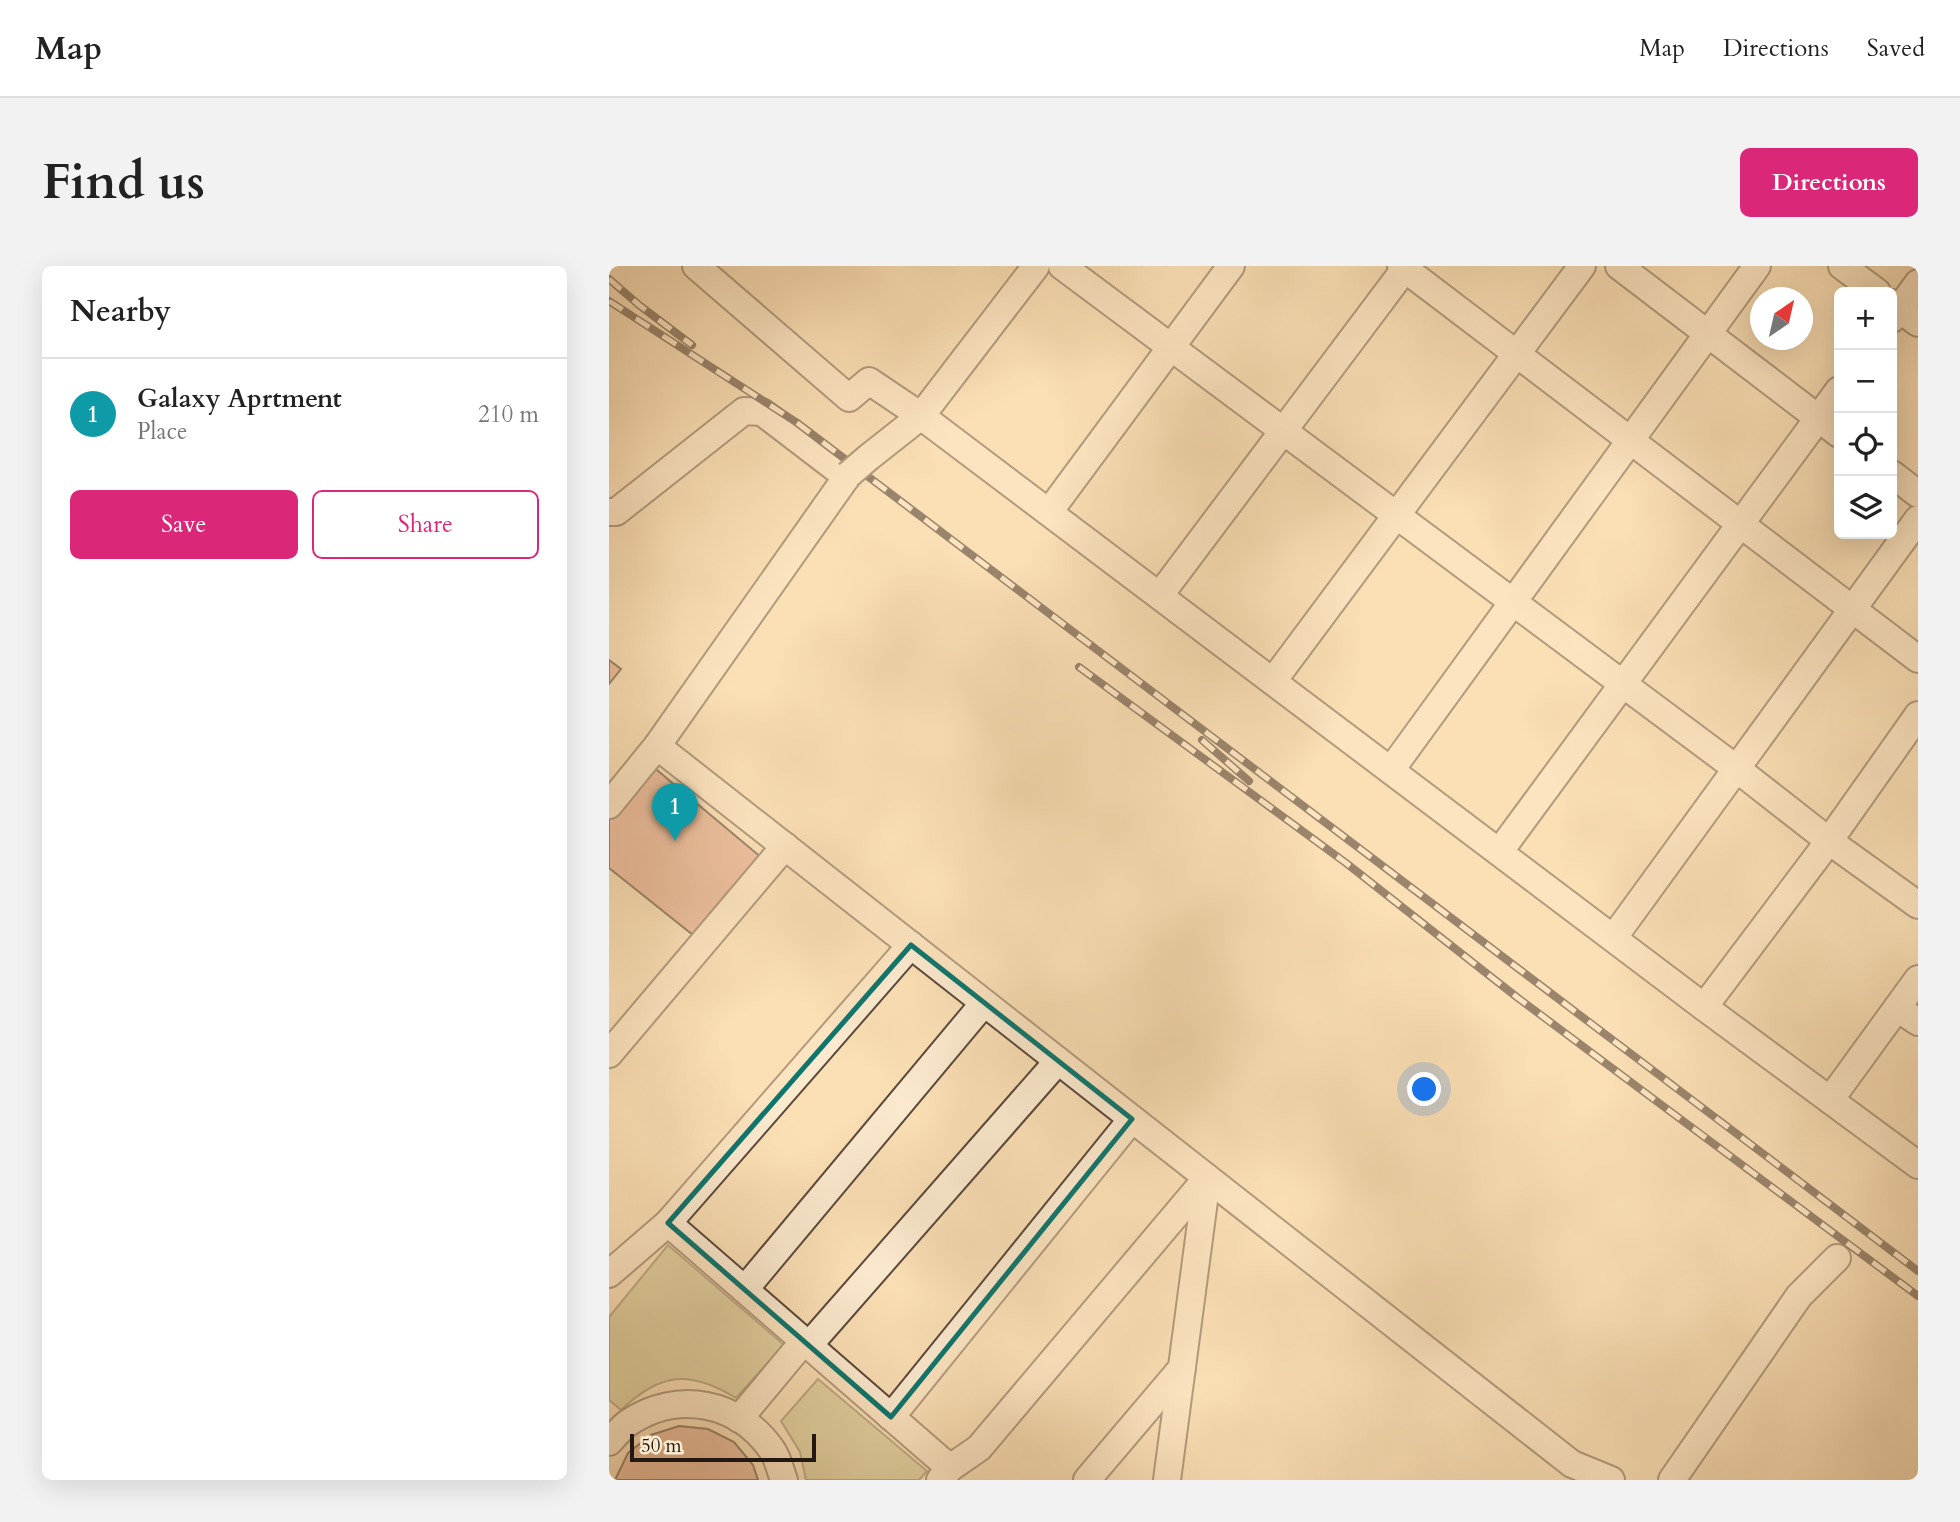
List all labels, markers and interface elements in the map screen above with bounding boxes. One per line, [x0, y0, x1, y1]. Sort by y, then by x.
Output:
text: Map [35, 26, 102, 71]
text: Map [1639, 32, 1685, 65]
text: Directions [1723, 32, 1829, 65]
text: Saved [1867, 32, 1925, 65]
button: Directions [1740, 148, 1918, 217]
text: Find us [42, 149, 205, 216]
north arrow [1750, 287, 1813, 350]
map controls [1834, 287, 1897, 539]
button: + [1834, 287, 1897, 350]
text: Nearby [70, 291, 171, 332]
button: − [1834, 350, 1897, 413]
text: Galaxy Aprtment [137, 381, 342, 416]
text: 1 [87, 399, 99, 430]
text: 210 m [478, 399, 539, 430]
button: locate [1834, 413, 1897, 476]
text: Place [137, 416, 187, 447]
button: layers [1834, 476, 1897, 539]
button: Save [70, 490, 298, 559]
button: Share [312, 490, 539, 559]
pin: 1 [652, 783, 698, 841]
your location [1407, 1072, 1441, 1106]
scale bar [630, 1431, 815, 1463]
text: 50 m [641, 1433, 682, 1459]

